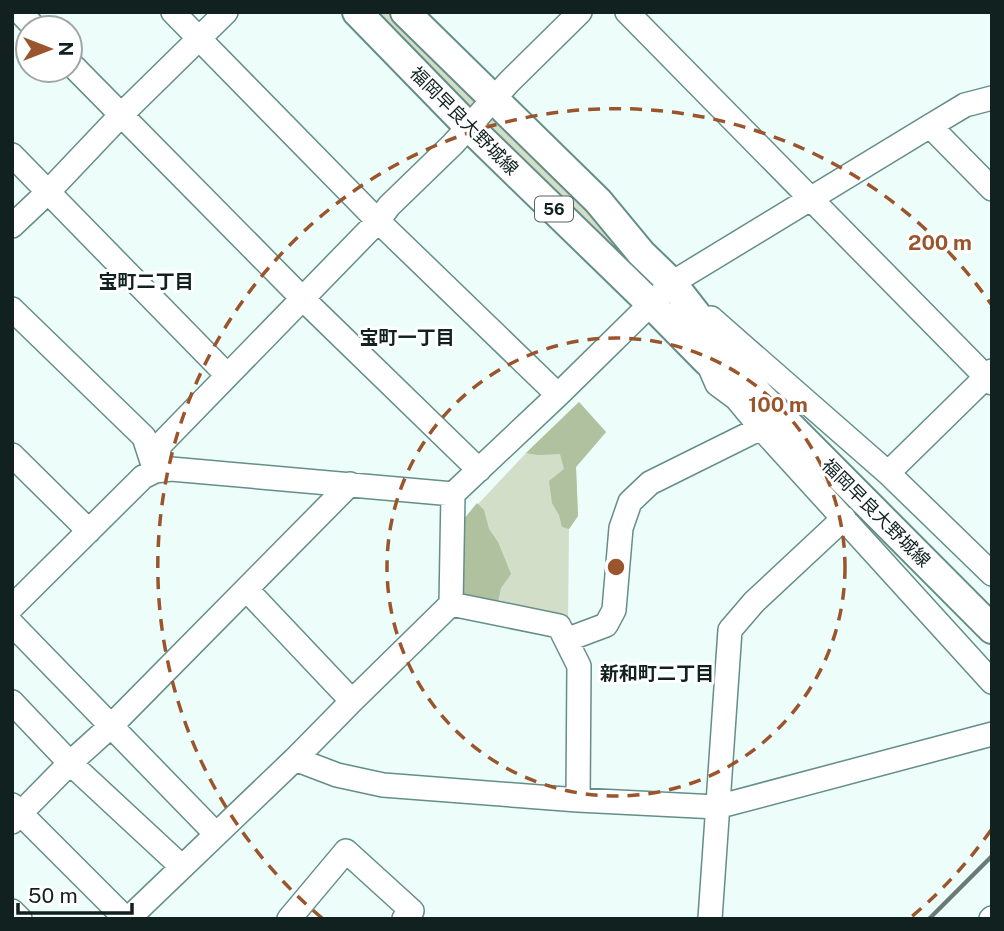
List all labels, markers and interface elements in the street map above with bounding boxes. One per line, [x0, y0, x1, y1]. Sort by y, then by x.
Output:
north arrow [14, 14, 84, 84]
text: N [55, 42, 77, 56]
street label: 福岡早良大野城線 [406, 62, 523, 179]
road number: 56 [535, 196, 573, 222]
text: 200 m [908, 230, 972, 255]
district label: 宝町二丁目 [98, 270, 194, 292]
district label: 宝町一丁目 [359, 326, 455, 348]
text: 100 m [748, 392, 808, 417]
street label: 福岡早良大野城線 [818, 454, 935, 571]
centre of rings [604, 555, 628, 579]
district label: 新和町二丁目 [600, 662, 714, 684]
scale bar [18, 872, 131, 916]
text: 50 m [28, 883, 78, 908]

